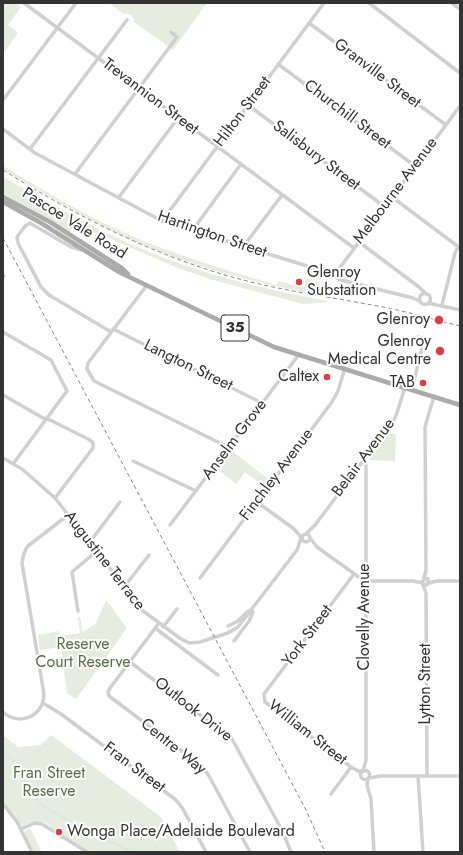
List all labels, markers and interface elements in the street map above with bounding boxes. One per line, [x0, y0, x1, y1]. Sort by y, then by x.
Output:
street label: Granville Street [330, 35, 424, 113]
street label: Trevannion Street [98, 55, 202, 139]
street label: Hilton Street [210, 73, 276, 151]
street label: Churchill Street [300, 76, 394, 154]
street label: Salisbury Street [269, 117, 363, 195]
street label: Melbourne Avenue [350, 134, 442, 248]
street label: Pascoe Vale Road [18, 184, 130, 264]
street label: Hartington Street [155, 207, 269, 263]
place label: Glenroy Substation [307, 263, 376, 301]
marker: Glenroy Substation [294, 277, 304, 287]
place label: Glenroy [376, 310, 430, 330]
marker: Glenroy [433, 314, 445, 326]
road number: 35 [221, 315, 249, 341]
place label: Glenroy Medical Centre [328, 332, 431, 370]
street label: Langton Street [140, 336, 236, 396]
marker: Glenroy Medical Centre [434, 345, 446, 357]
place label: Caltex [278, 367, 319, 387]
marker: Caltex [322, 372, 332, 382]
place label: TAB [390, 373, 415, 393]
marker: TAB [418, 378, 428, 388]
street label: Anselm Grove [199, 396, 271, 484]
street label: Belair Avenue [328, 415, 400, 501]
street label: Finchley Avenue [236, 425, 318, 525]
street label: Augustine Terrace [59, 508, 149, 614]
street label: Clovelly Avenue [355, 563, 375, 671]
street label: York Street [279, 602, 337, 670]
park label: Reserve Court Reserve [35, 635, 131, 673]
street label: Lytton Street [416, 643, 436, 725]
street label: Outlook Drive [150, 674, 236, 746]
street label: William Street [264, 696, 350, 770]
street label: Centre Way [136, 715, 210, 779]
street label: Fran Street [99, 739, 169, 797]
park label: Fran Street Reserve [13, 764, 85, 802]
place label: Wonga Place/Adelaide Boulevard [67, 822, 295, 842]
marker: Wonga Place/Adelaide Boulevard [54, 827, 64, 837]

